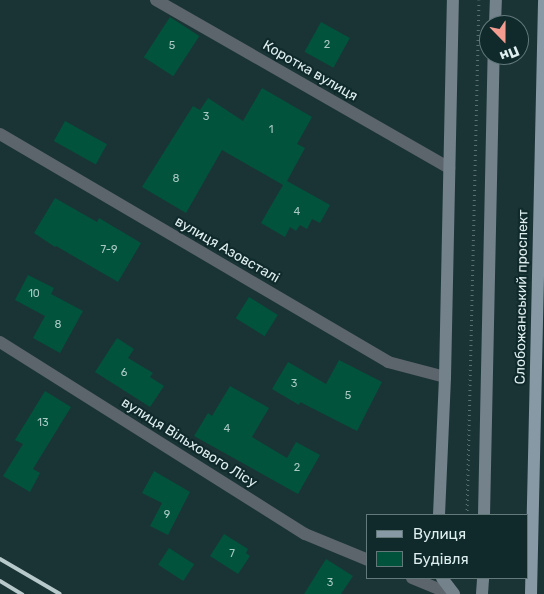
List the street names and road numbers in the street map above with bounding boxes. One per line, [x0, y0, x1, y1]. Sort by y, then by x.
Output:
street label: Коротка вулиця [260, 37, 360, 105]
street label: Слобожанський проспект [512, 209, 532, 385]
street label: вулиця Азовсталі [172, 213, 282, 287]
street label: вулиця Вільхового Лісу [118, 394, 260, 492]

